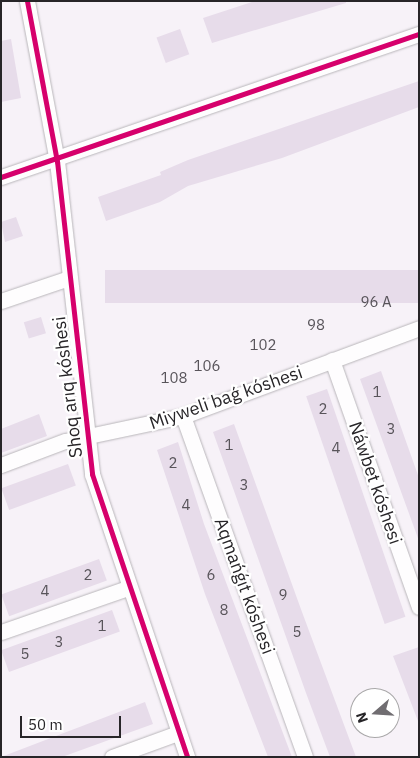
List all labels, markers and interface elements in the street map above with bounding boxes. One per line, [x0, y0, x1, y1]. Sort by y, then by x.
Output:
house number: 96 А [360, 293, 392, 311]
street label: Shoq arıq kóshesi [49, 315, 87, 459]
house number: 98 [307, 316, 325, 334]
house number: 102 [250, 336, 276, 354]
house number: 106 [194, 357, 220, 375]
street label: Miyweli baǵ kóshesi [147, 362, 305, 434]
house number: 108 [161, 369, 187, 387]
house number: 1 [373, 383, 381, 401]
house number: 2 [319, 400, 327, 418]
street label: Náwbet kóshesi [344, 419, 406, 547]
house number: 3 [387, 420, 395, 438]
house number: 1 [225, 436, 233, 454]
house number: 4 [332, 439, 340, 457]
house number: 2 [169, 454, 177, 472]
house number: 3 [240, 476, 248, 494]
house number: 4 [182, 496, 190, 514]
street label: Aqmańǵıt kóshesi [209, 515, 279, 657]
house number: 2 [84, 566, 92, 584]
house number: 6 [207, 566, 215, 584]
house number: 4 [41, 582, 49, 600]
house number: 9 [279, 586, 287, 604]
house number: 8 [220, 601, 228, 619]
house number: 1 [98, 617, 106, 635]
house number: 5 [293, 623, 301, 641]
house number: 3 [55, 633, 63, 651]
house number: 5 [21, 645, 29, 663]
north arrow [350, 688, 400, 738]
scale bar [22, 706, 124, 738]
text: N [352, 710, 372, 725]
text: 50 m [28, 715, 63, 734]

